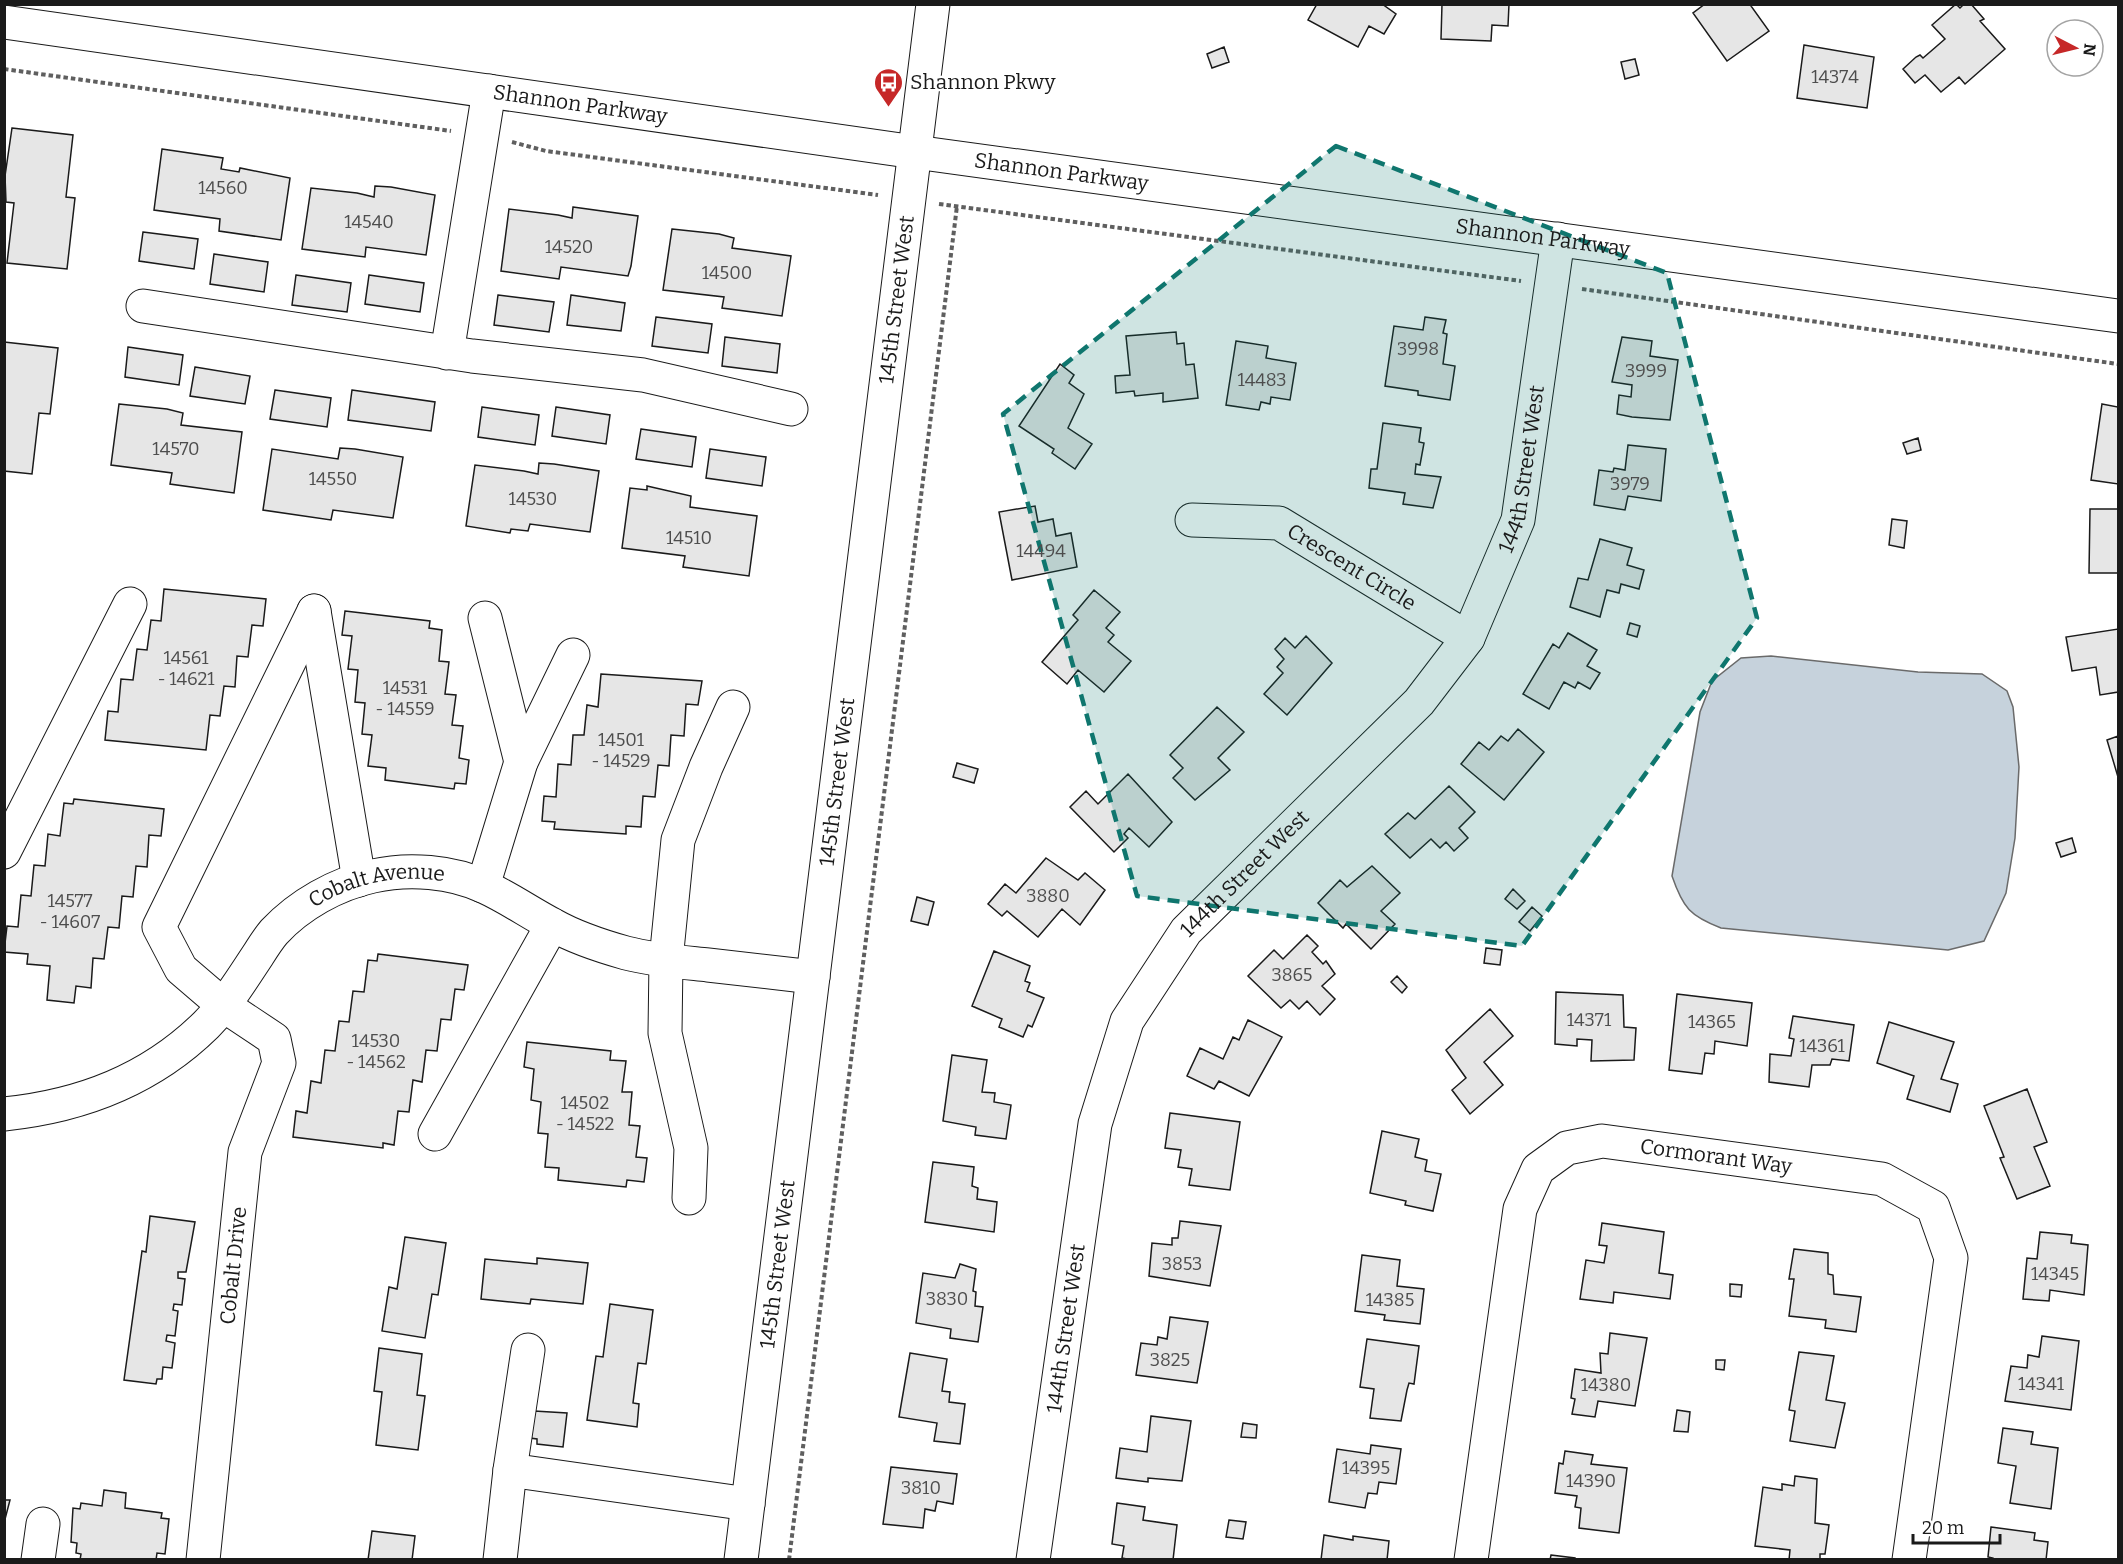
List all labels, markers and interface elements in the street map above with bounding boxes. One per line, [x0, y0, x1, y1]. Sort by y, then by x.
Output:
north arrow [2045, 18, 2105, 78]
text: N [2079, 42, 2100, 57]
bus stop icon: Shannon Pkwy [873, 66, 905, 108]
house number: 14374 [1811, 66, 1859, 88]
place label: Shannon Pkwy [910, 69, 1056, 95]
street label: Shannon Parkway [491, 79, 670, 130]
street label: Shannon Parkway [973, 147, 1151, 197]
house number: 14560 [198, 177, 248, 199]
house number: 14540 [344, 211, 394, 233]
street label: Shannon Parkway [1454, 213, 1633, 262]
street label: 145th Street West [873, 214, 920, 385]
house number: 14520 [545, 236, 593, 258]
house number: 14500 [702, 262, 752, 284]
house number: 3998 [1397, 338, 1439, 360]
house number: 3999 [1625, 360, 1667, 382]
house number: 14483 [1237, 369, 1287, 391]
street label: 144th Street West [1493, 383, 1550, 557]
house number: 14570 [152, 438, 200, 460]
house number: 14550 [309, 468, 357, 490]
house number: 3979 [1610, 473, 1650, 495]
house number: 14530 [509, 488, 557, 510]
street label: Crescent Circle [1282, 518, 1421, 616]
house number: 14510 [666, 527, 712, 549]
house number: 14494 [1016, 540, 1066, 562]
house number: 14561 - 14621 [157, 647, 215, 690]
house number: 14531 - 14559 [375, 677, 435, 720]
street label: 145th Street West [814, 696, 860, 868]
house number: 14501 - 14529 [591, 729, 651, 772]
street label: 144th Street West [1175, 804, 1315, 942]
street label: Cobalt Avenue [304, 859, 447, 913]
house number: 3880 [1026, 885, 1070, 907]
house number: 14577 - 14607 [40, 890, 100, 933]
house number: 3865 [1272, 964, 1312, 986]
house number: 14371 [1567, 1009, 1612, 1031]
house number: 14365 [1688, 1011, 1736, 1033]
house number: 14530 - 14562 [346, 1030, 406, 1073]
house number: 14361 [1799, 1035, 1846, 1057]
house number: 14502 - 14522 [556, 1092, 614, 1135]
street label: Cormorant Way [1639, 1133, 1795, 1180]
street label: 145th Street West [754, 1178, 801, 1350]
street label: Cobalt Drive [214, 1205, 252, 1326]
street label: 144th Street West [1041, 1242, 1091, 1415]
house number: 3853 [1162, 1253, 1202, 1275]
house number: 14345 [2031, 1263, 2079, 1285]
house number: 3830 [926, 1288, 968, 1310]
house number: 14385 [1366, 1289, 1414, 1311]
house number: 3825 [1150, 1349, 1190, 1371]
house number: 14341 [2018, 1373, 2065, 1395]
house number: 14380 [1581, 1374, 1631, 1396]
house number: 14395 [1342, 1457, 1390, 1479]
house number: 14390 [1566, 1470, 1616, 1492]
house number: 3810 [901, 1477, 941, 1499]
scale bar [1913, 1507, 2000, 1545]
text: 20 m [1922, 1517, 1964, 1539]

